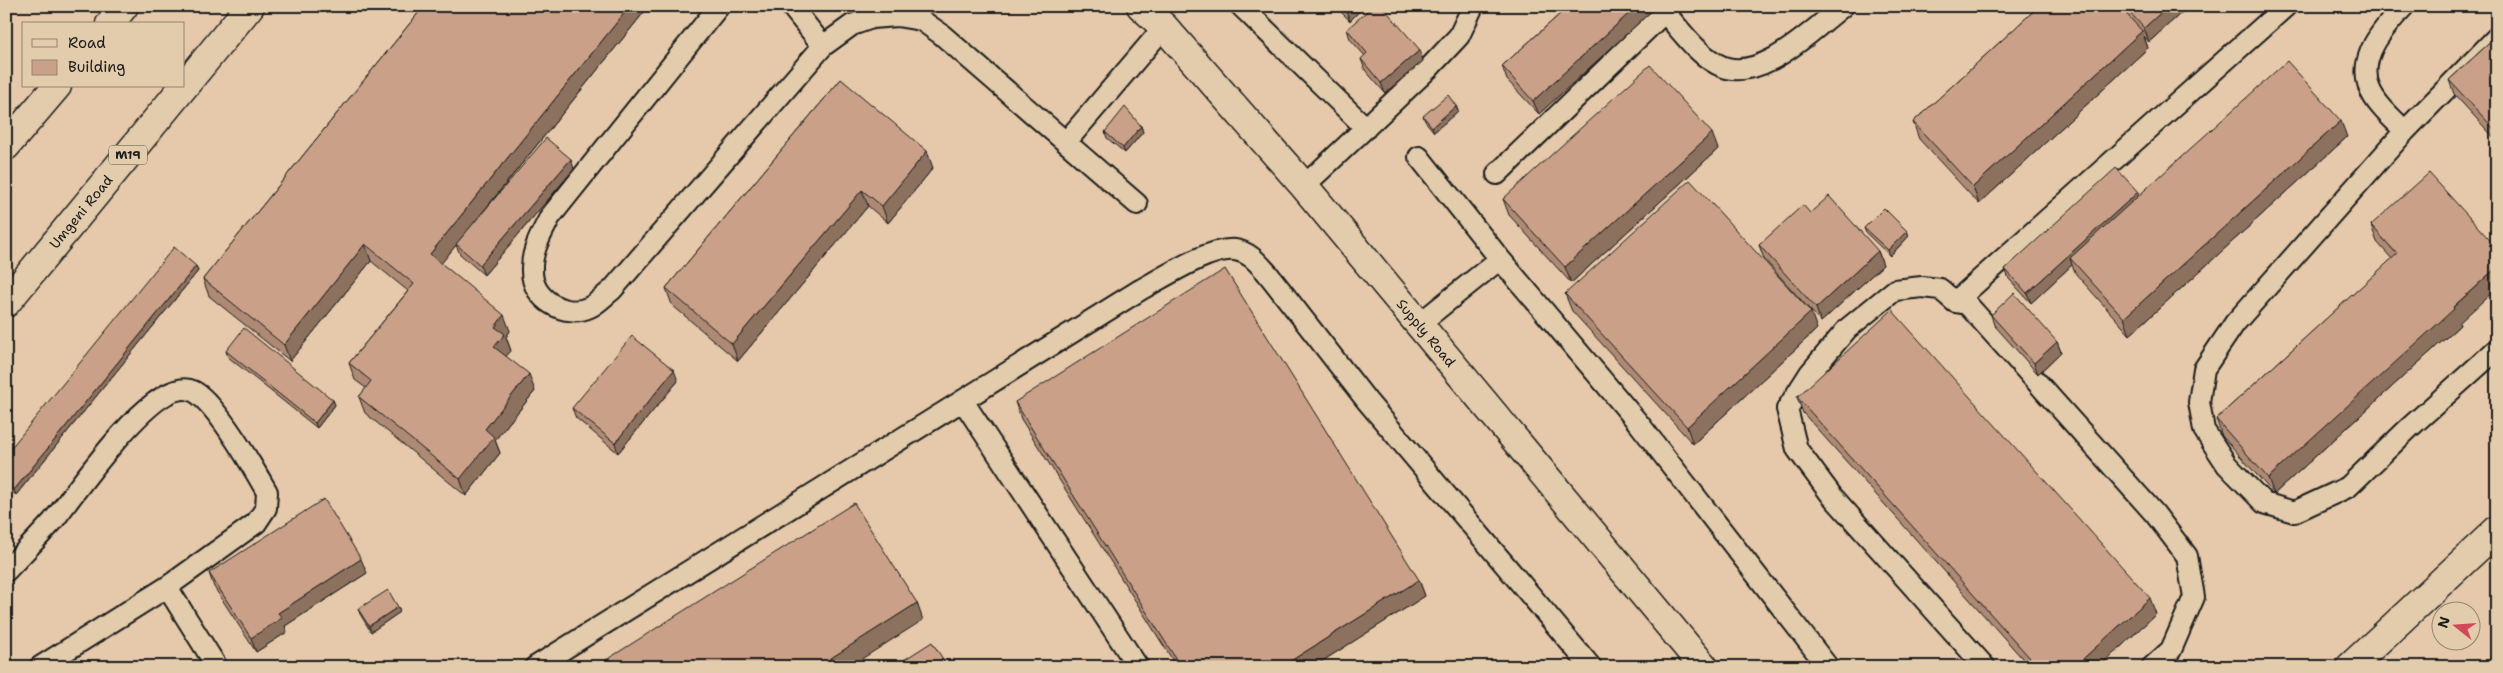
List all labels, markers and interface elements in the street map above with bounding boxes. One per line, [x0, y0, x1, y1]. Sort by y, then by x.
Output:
legend [22, 22, 185, 88]
text: Road [68, 33, 106, 53]
text: Building [68, 57, 125, 77]
road number: M19 [109, 146, 147, 164]
street label: Umgeni Road [45, 171, 116, 252]
street label: Supply Road [1393, 295, 1460, 371]
north arrow [2430, 600, 2480, 650]
text: N [2433, 614, 2454, 630]

